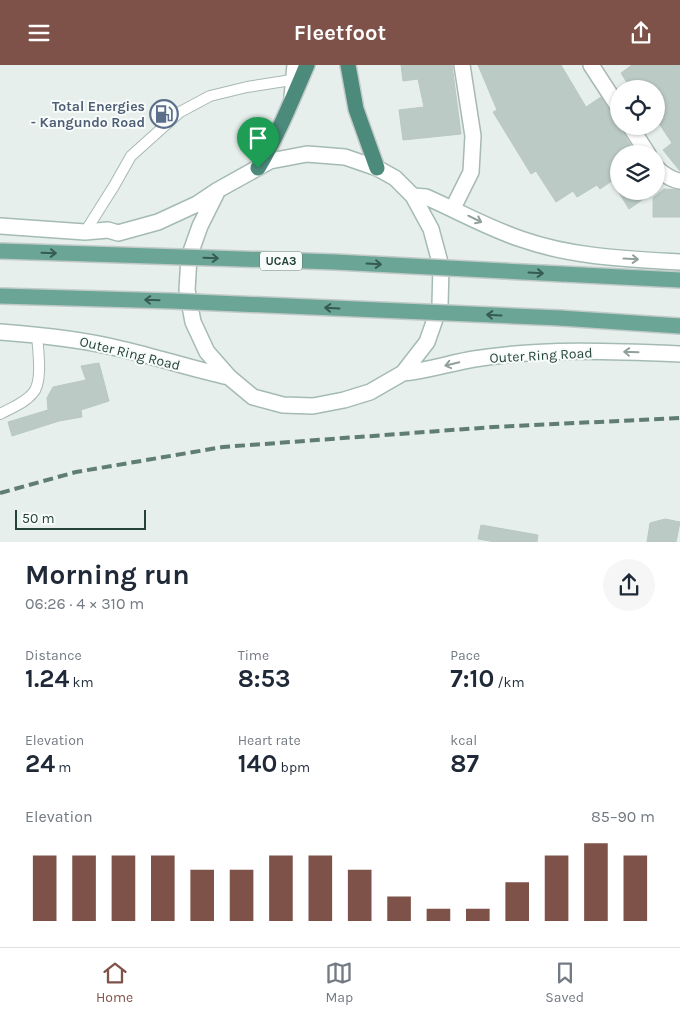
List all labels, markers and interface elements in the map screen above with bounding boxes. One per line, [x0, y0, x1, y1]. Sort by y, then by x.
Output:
icon: menu [25, 19, 53, 47]
icon: share [627, 19, 655, 47]
text: Fleetfoot [294, 20, 386, 46]
map controls [610, 80, 665, 200]
button: locate [610, 80, 665, 135]
place label: Total Energies - Kangundo Road [31, 98, 145, 131]
fuel station icon: Total Energies - Kangundo Road [149, 99, 179, 129]
pin [237, 117, 279, 168]
icon: arrive [244, 124, 272, 152]
button: layers [610, 145, 665, 200]
one-way arrow [467, 215, 482, 224]
one-way arrow [40, 249, 56, 258]
road number: UCA3 [260, 252, 302, 271]
one-way arrow [203, 254, 219, 263]
one-way arrow [623, 255, 639, 264]
one-way arrow [365, 260, 381, 269]
one-way arrow [528, 268, 544, 277]
one-way arrow [144, 295, 160, 305]
one-way arrow [324, 303, 340, 313]
one-way arrow [486, 311, 502, 320]
street label: Outer Ring Road [78, 333, 182, 374]
street label: Outer Ring Road [489, 344, 593, 367]
one-way arrow [624, 347, 640, 357]
one-way arrow [445, 360, 461, 370]
scale bar [15, 507, 146, 530]
text: 50 m [22, 510, 55, 527]
text: Morning run [25, 558, 190, 591]
button: share [603, 559, 655, 611]
text: 06:26 · 4 × 310 m [25, 594, 144, 613]
text: Distance [25, 647, 82, 664]
text: Time [238, 647, 269, 664]
text: Pace [450, 647, 480, 664]
text: 1.24 [25, 664, 69, 693]
text: 8:53 [238, 664, 291, 693]
text: 7:10 [450, 664, 494, 693]
text: km [69, 674, 94, 691]
text: /km [494, 674, 525, 691]
text: Elevation [25, 732, 84, 749]
text: Heart rate [238, 732, 301, 749]
text: kcal [450, 732, 477, 749]
text: 24 [25, 749, 55, 778]
text: 140 [238, 749, 277, 778]
text: 87 [450, 749, 479, 778]
text: m [55, 759, 71, 776]
text: bpm [277, 759, 310, 776]
text: Elevation [25, 807, 93, 826]
text: 85–90 m [591, 807, 655, 826]
tab: Home [96, 959, 133, 1006]
tab: Map [325, 959, 353, 1006]
tab: Saved [545, 959, 584, 1006]

